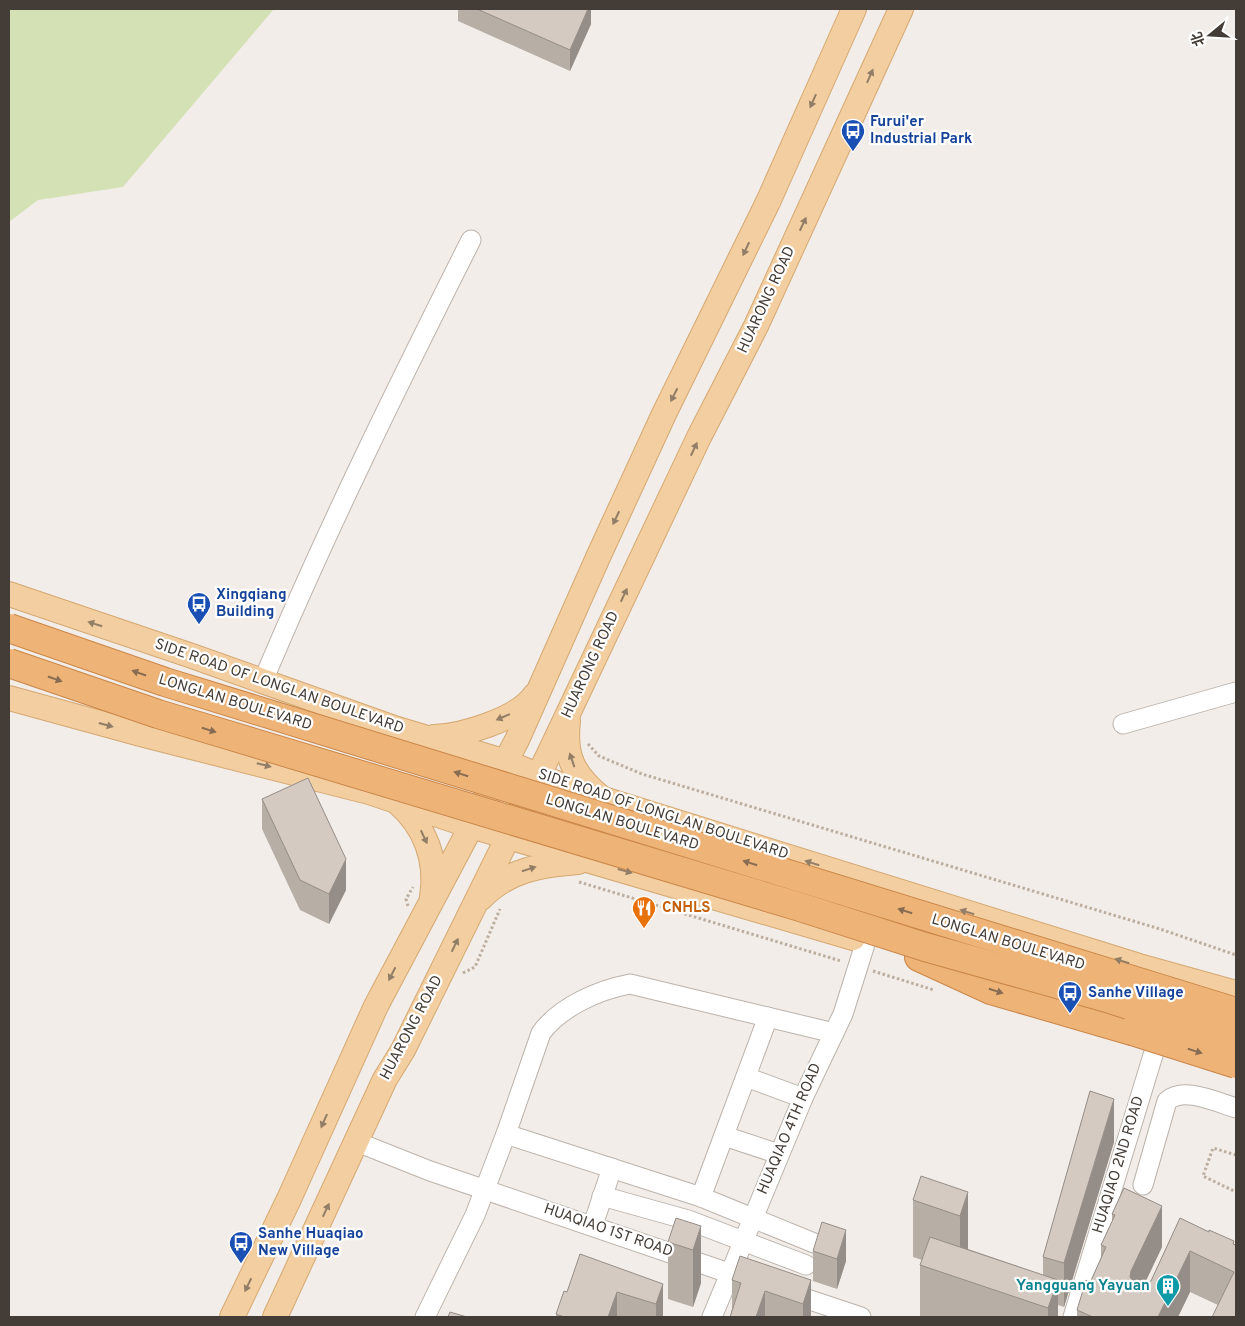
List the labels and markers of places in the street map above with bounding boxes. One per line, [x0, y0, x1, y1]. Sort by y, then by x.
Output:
place label: Furui'er Industrial Park [870, 113, 973, 149]
bus stop icon: Furui'er Industrial Park [840, 118, 866, 152]
place label: Xingqiang Building [216, 586, 287, 622]
bus stop icon: Xingqiang Building [186, 591, 212, 625]
restaurant icon: CNHLS [631, 895, 657, 929]
place label: CNHLS [662, 899, 711, 918]
bus stop icon: Sanhe Village [1057, 980, 1083, 1014]
place label: Sanhe Village [1088, 984, 1184, 1003]
place label: Sanhe Huaqiao New Village [258, 1225, 364, 1261]
bus stop icon: Sanhe Huaqiao New Village [228, 1230, 254, 1264]
building icon: Yangguang Yayuan [1155, 1273, 1181, 1307]
place label: Yangguang Yayuan [1016, 1277, 1150, 1296]

